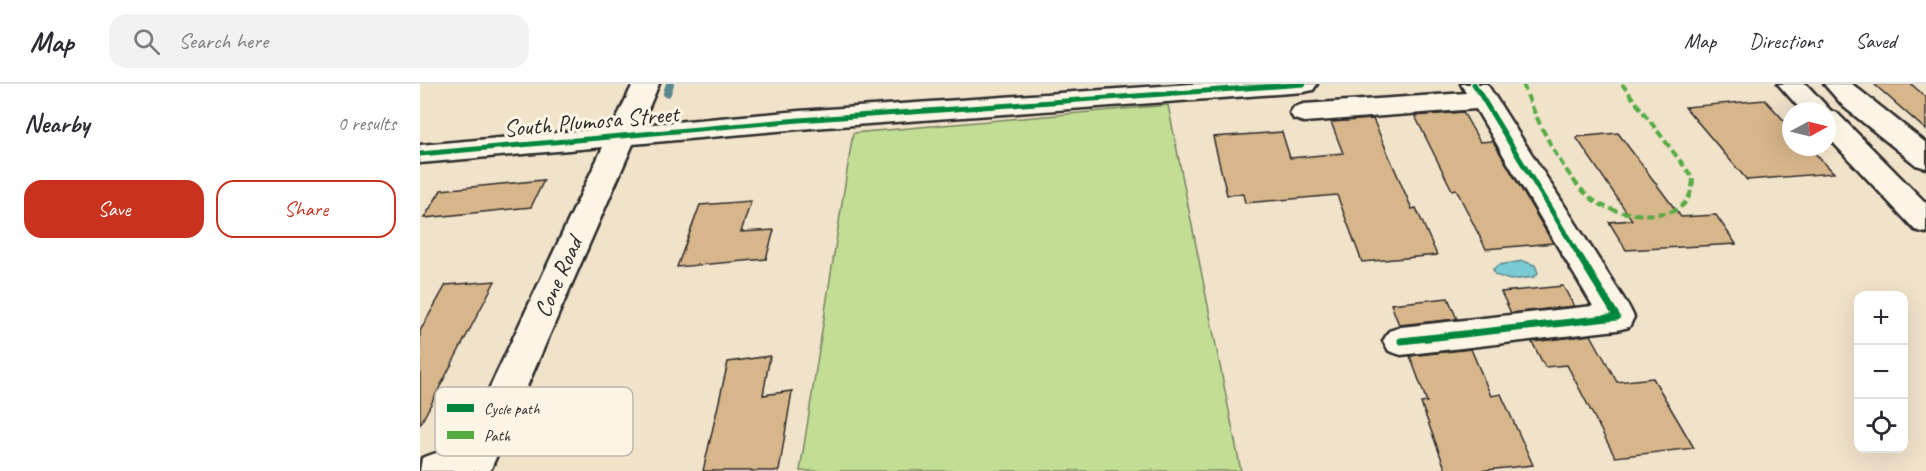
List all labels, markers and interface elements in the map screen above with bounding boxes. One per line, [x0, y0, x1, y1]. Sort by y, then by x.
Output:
search box [109, 14, 529, 68]
text: Map [30, 24, 73, 59]
icon: search [130, 25, 163, 58]
text: Search here [178, 27, 268, 55]
text: Map [1684, 28, 1716, 54]
text: Directions [1749, 28, 1822, 54]
text: Saved [1855, 28, 1896, 54]
street label: South Plumosa Street [502, 98, 682, 144]
north arrow [1782, 102, 1836, 156]
text: Nearby [24, 107, 89, 140]
text: 0 results [337, 111, 396, 136]
button: Save [24, 180, 204, 238]
button: Share [216, 180, 396, 238]
street label: Cone Road [527, 229, 590, 322]
map controls [1854, 291, 1908, 453]
button: + [1854, 291, 1908, 345]
button: − [1854, 345, 1908, 399]
legend [435, 387, 633, 456]
text: Cycle path [484, 399, 540, 419]
button: locate [1854, 399, 1908, 453]
text: Path [484, 426, 511, 446]

